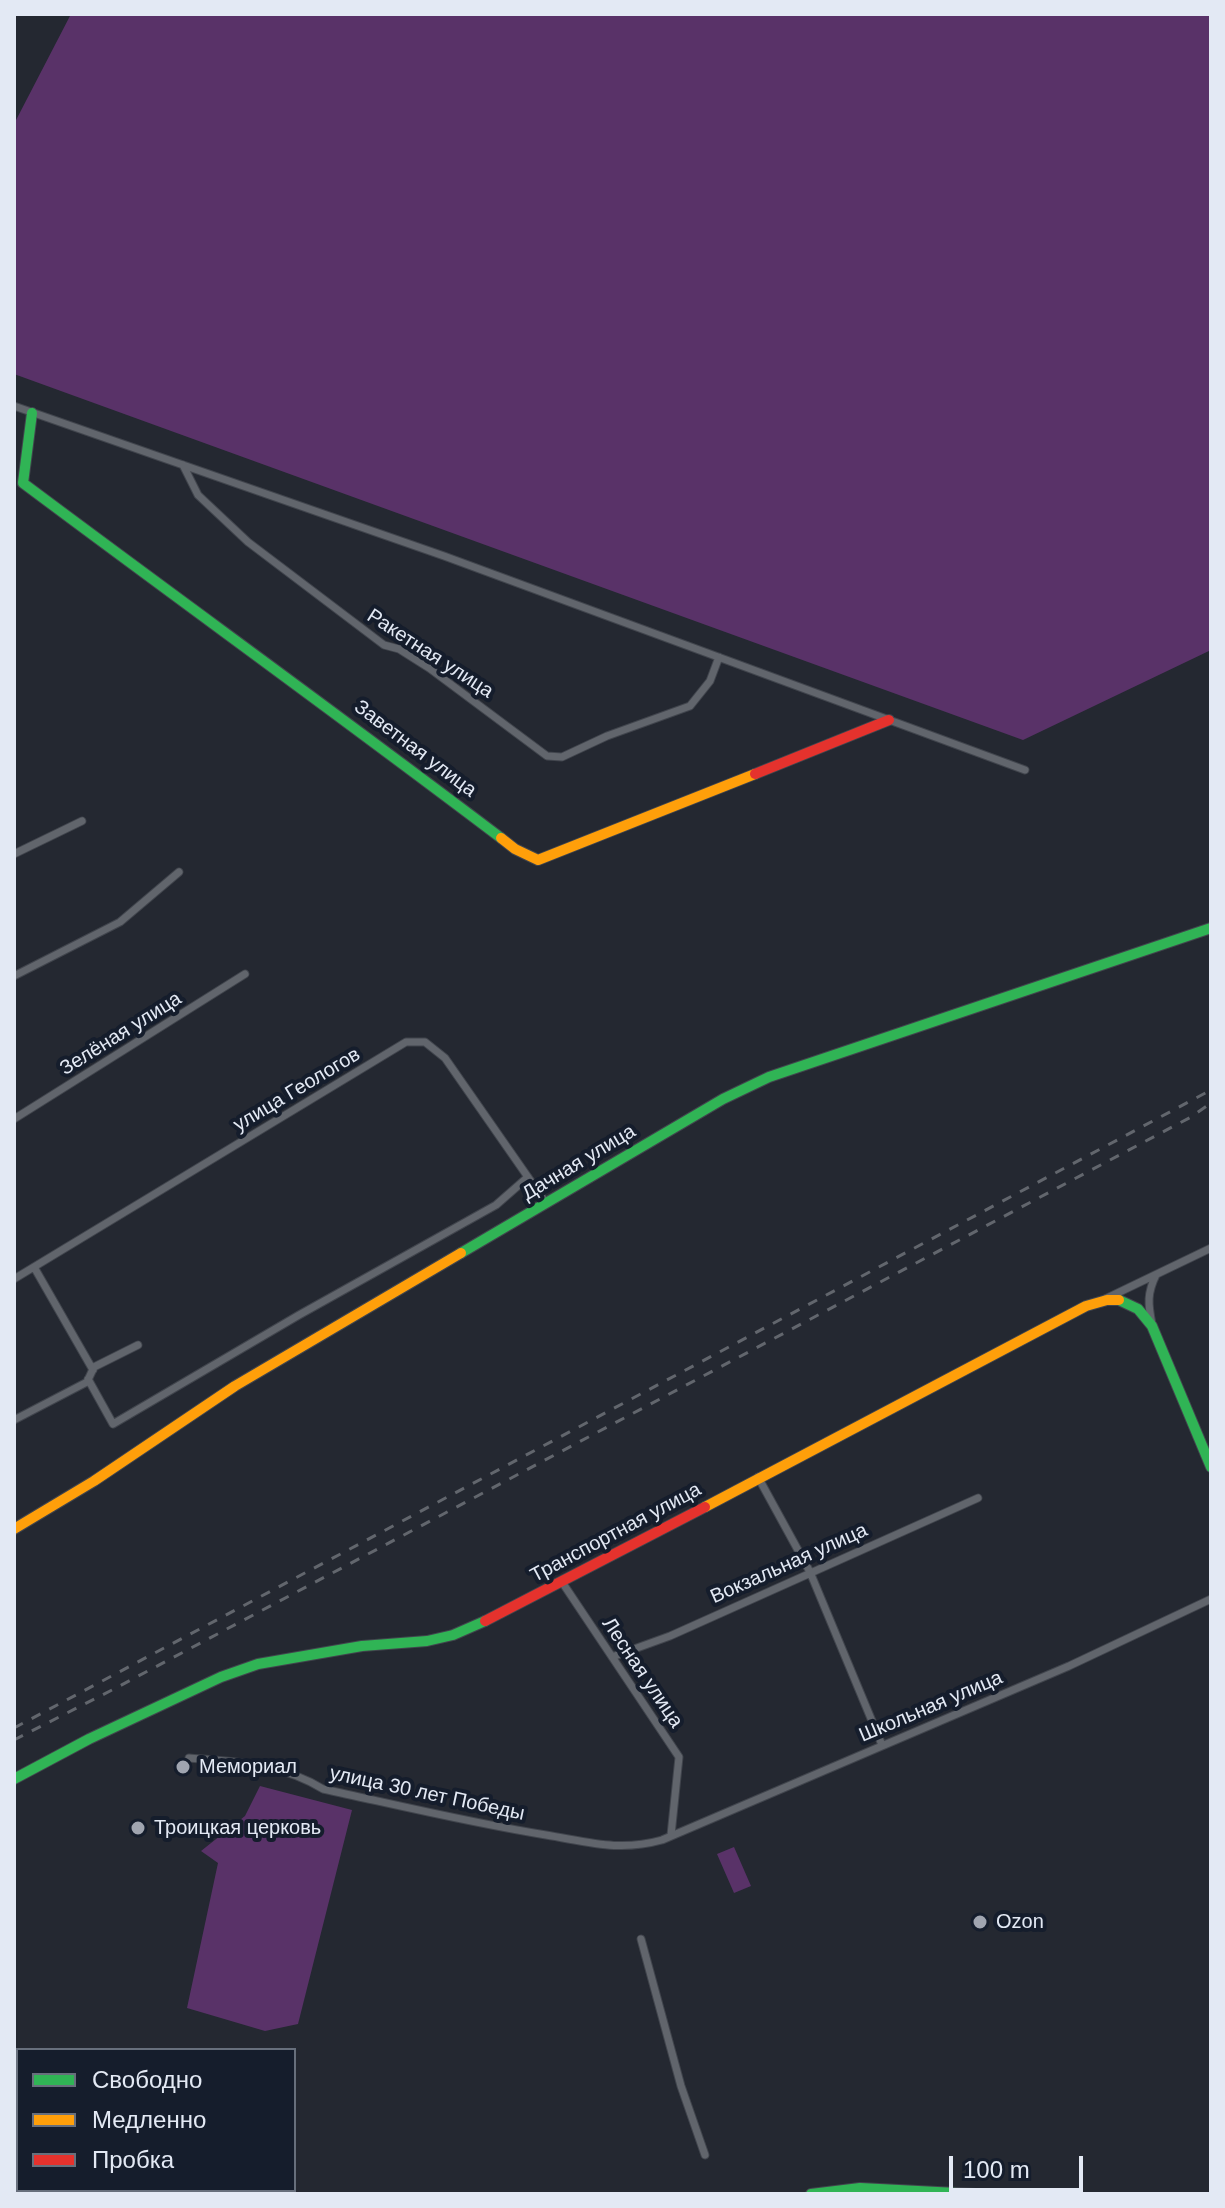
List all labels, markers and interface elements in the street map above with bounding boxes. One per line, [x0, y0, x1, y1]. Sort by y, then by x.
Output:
street label: Ракетная улица [362, 604, 498, 704]
street label: Заветная улица [349, 695, 481, 803]
street label: Зелёная улица [56, 987, 186, 1081]
street label: улица Геологов [229, 1043, 365, 1137]
street label: Дачная улица [518, 1120, 640, 1206]
street label: Транспортная улица [527, 1478, 705, 1588]
street label: Вокзальная улица [707, 1519, 871, 1609]
street label: Лесная улица [596, 1613, 688, 1733]
street label: Школьная улица [856, 1666, 1006, 1748]
place label: Мемориал [199, 1755, 297, 1779]
marker: Мемориал [174, 1758, 192, 1776]
street label: улица 30 лет Победы [327, 1762, 527, 1826]
place label: Троицкая церковь [154, 1816, 321, 1840]
marker: Троицкая церковь [129, 1819, 147, 1837]
place label: Ozon [996, 1910, 1044, 1934]
marker: Ozon [971, 1913, 989, 1931]
legend [16, 2048, 296, 2192]
text: Свободно [92, 2066, 202, 2093]
text: Медленно [92, 2106, 206, 2133]
scale bar [953, 2140, 1087, 2190]
text: Пробка [92, 2146, 174, 2173]
text: 100 m [963, 2156, 1030, 2183]

